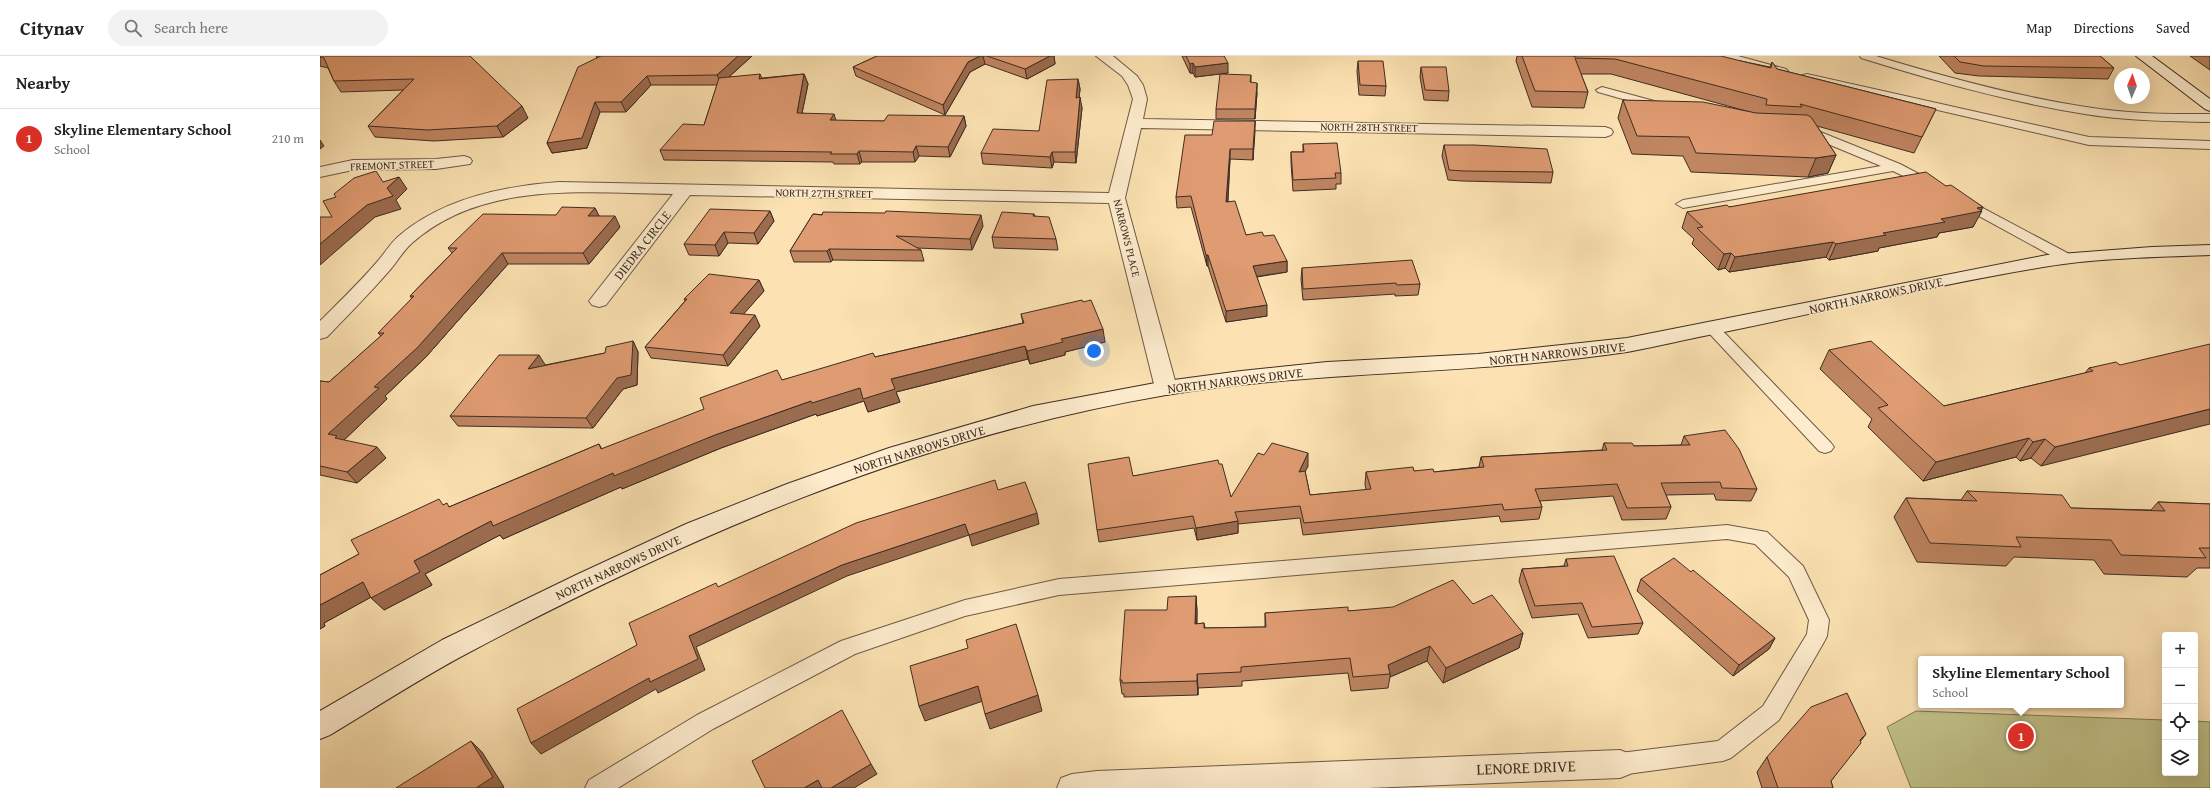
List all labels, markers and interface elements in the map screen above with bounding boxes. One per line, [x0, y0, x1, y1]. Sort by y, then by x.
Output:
search box [108, 10, 388, 46]
text: Citynav [20, 14, 84, 42]
icon: search [122, 17, 144, 39]
text: Search here [154, 17, 228, 38]
text: Map [2026, 18, 2052, 38]
text: Directions [2074, 18, 2134, 38]
text: Saved [2156, 18, 2190, 38]
north arrow [2114, 68, 2150, 104]
text: Nearby [16, 70, 70, 95]
street label: NORTH 28TH STREET [1320, 118, 1418, 136]
text: Skyline Elementary School [54, 119, 231, 140]
text: 1 [26, 129, 32, 148]
text: 210 m [272, 129, 304, 148]
text: School [54, 140, 90, 159]
street label: FREMONT STREET [350, 156, 434, 174]
street label: NORTH 27TH STREET [775, 184, 873, 202]
street label: NARROWS PLACE [1110, 197, 1145, 279]
street label: DIEDRA CIRCLE [609, 206, 676, 284]
street label: NORTH NARROWS DRIVE [1807, 272, 1945, 319]
street label: NORTH NARROWS DRIVE [1488, 337, 1626, 370]
your location [1084, 341, 1104, 361]
street label: NORTH NARROWS DRIVE [1166, 363, 1304, 398]
street label: NORTH NARROWS DRIVE [851, 420, 988, 478]
street label: NORTH NARROWS DRIVE [552, 530, 684, 605]
map controls [2162, 632, 2198, 776]
button: + [2162, 632, 2198, 668]
popup [1918, 656, 2124, 708]
text: Skyline Elementary School [1932, 662, 2110, 683]
button: − [2162, 668, 2198, 704]
text: School [1932, 683, 1968, 702]
button: locate [2162, 704, 2198, 740]
pin: 1 [2008, 721, 2034, 751]
button: layers [2162, 740, 2198, 776]
street label: LENORE DRIVE [1476, 753, 1576, 781]

